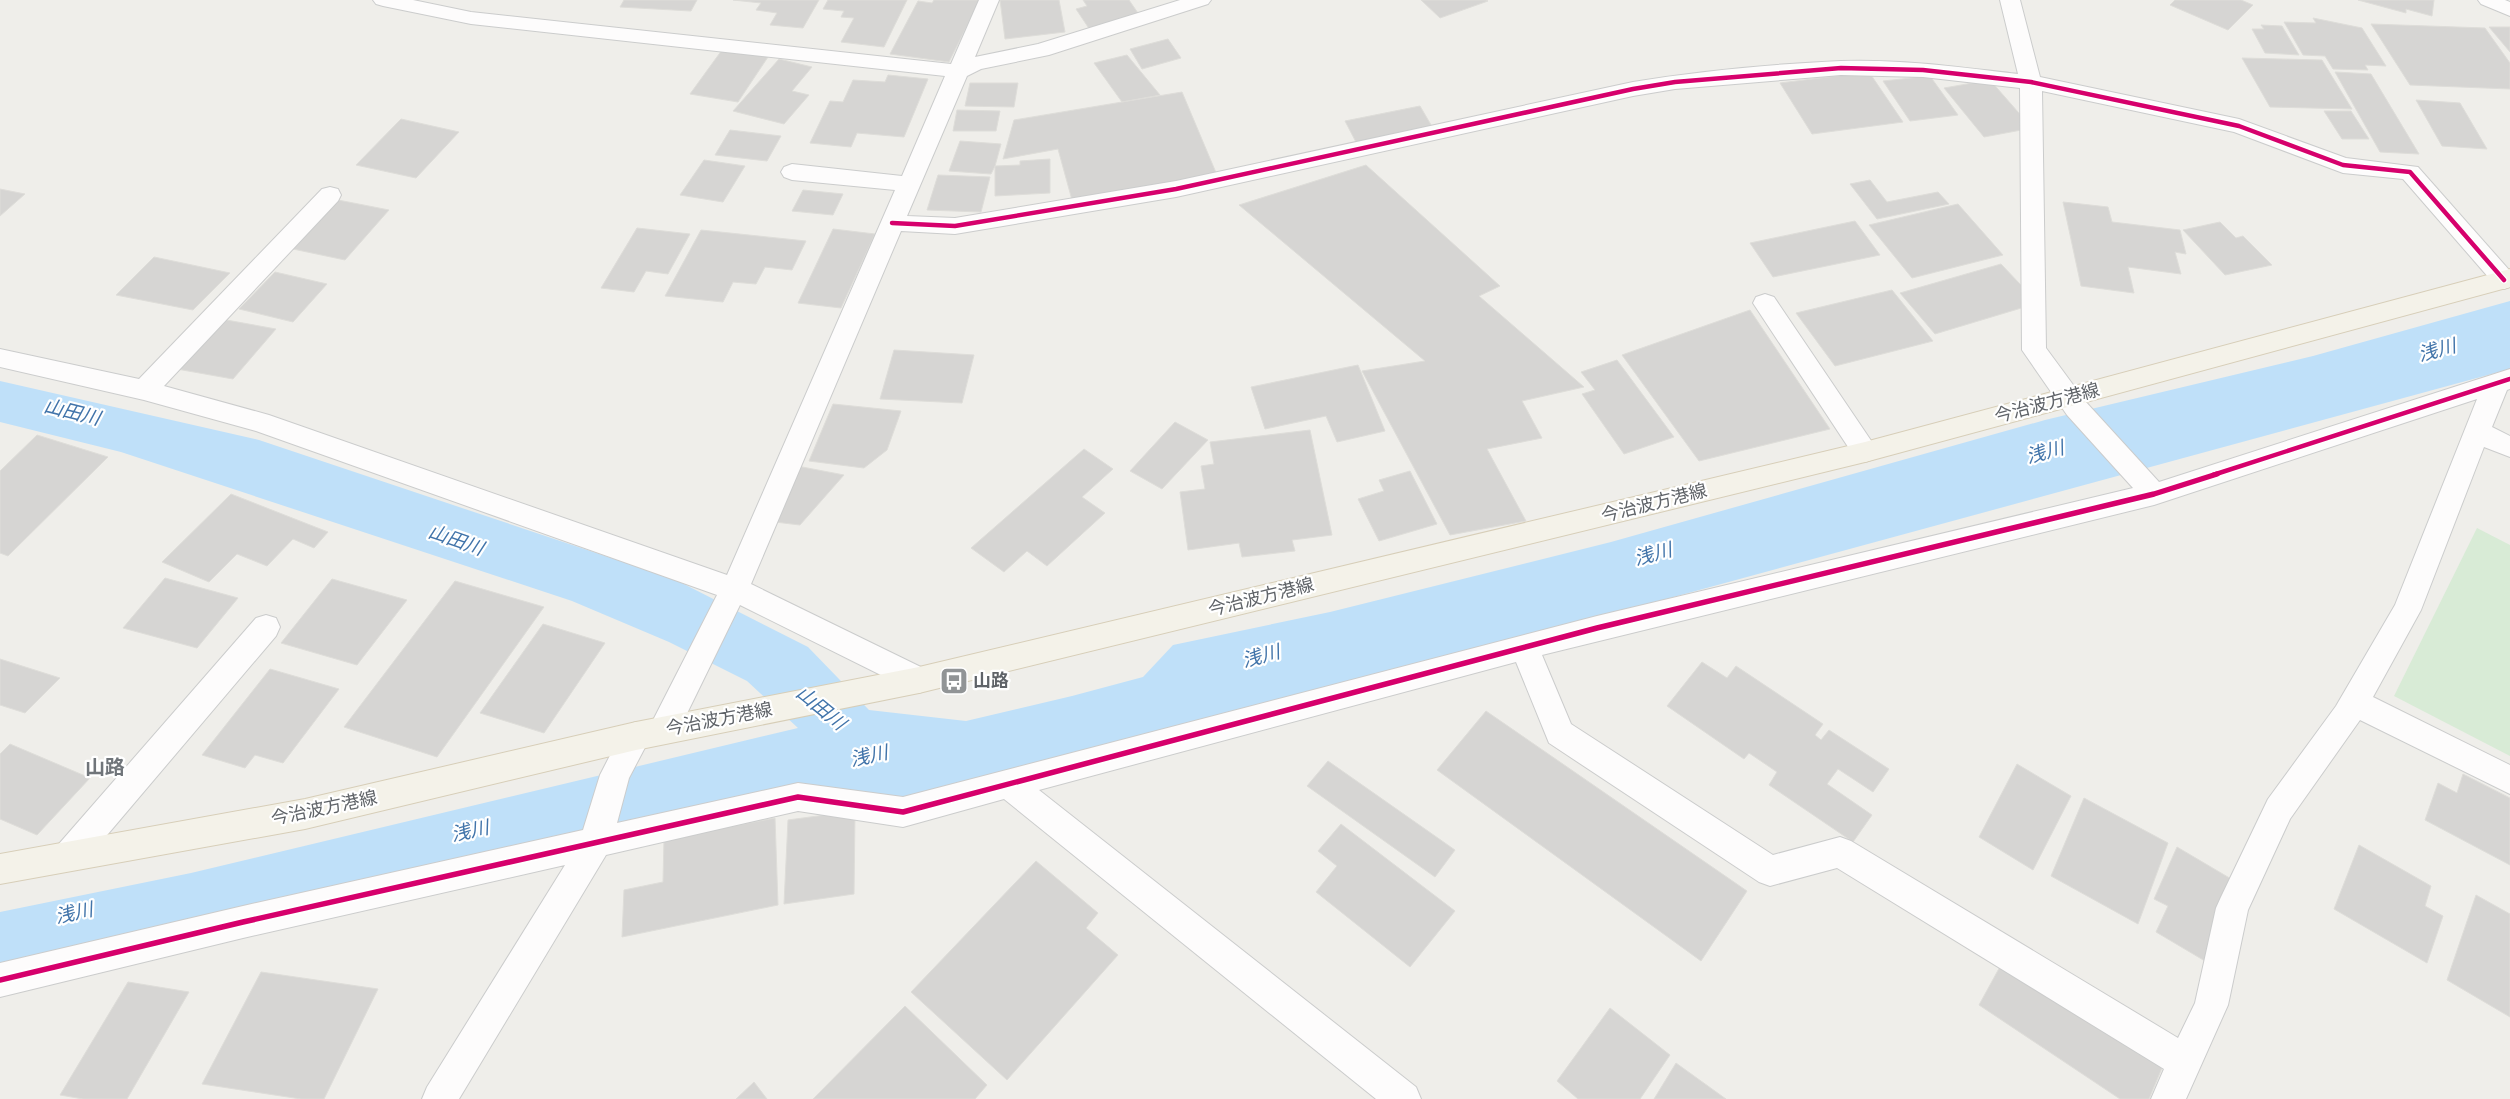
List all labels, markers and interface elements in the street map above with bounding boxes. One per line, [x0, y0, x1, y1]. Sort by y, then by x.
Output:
water label: 浅川 [2415, 332, 2461, 368]
street label: 今治波方港線 [1991, 376, 2103, 430]
water label: 山田川 [41, 392, 105, 432]
water label: 浅川 [2023, 434, 2069, 470]
street label: 今治波方港線 [1598, 477, 1710, 529]
water label: 山田川 [425, 518, 489, 563]
water label: 浅川 [1631, 536, 1677, 572]
street label: 今治波方港線 [1205, 571, 1317, 623]
water label: 浅川 [1239, 638, 1285, 674]
bus stop icon: 山路 [939, 666, 969, 696]
place label: 山路 [973, 668, 1009, 694]
water label: 山田川 [790, 680, 853, 738]
street label: 今治波方港線 [664, 696, 774, 742]
water label: 浅川 [848, 738, 892, 773]
district label: 山路 [85, 753, 125, 782]
street label: 今治波方港線 [268, 784, 380, 832]
water label: 浅川 [449, 813, 493, 848]
water label: 浅川 [53, 895, 97, 930]

